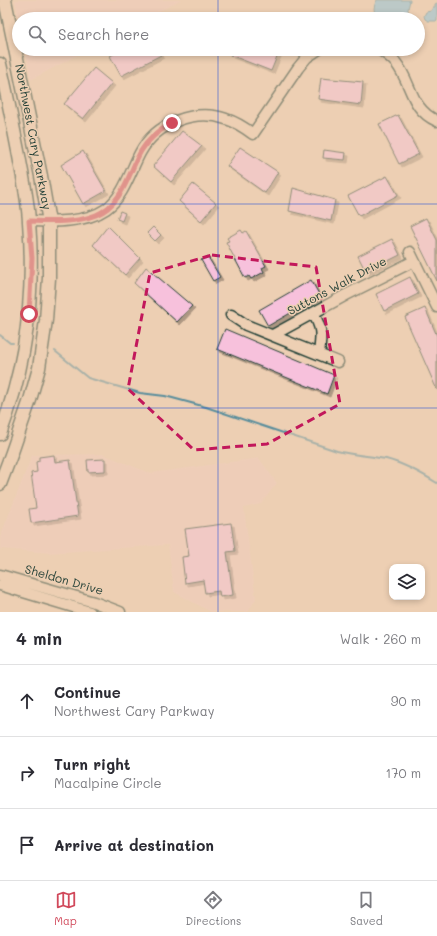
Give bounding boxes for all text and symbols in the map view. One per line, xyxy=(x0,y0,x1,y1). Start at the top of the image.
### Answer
search box xyxy=(12,12,425,56)
icon: search xyxy=(26,23,48,45)
text: Search here xyxy=(58,24,149,44)
street label: Northwest Cary Parkway xyxy=(12,63,56,211)
route end xyxy=(163,114,181,132)
street label: Suttons Walk Drive xyxy=(284,252,389,318)
route start xyxy=(20,305,38,323)
street label: Sheldon Drive xyxy=(23,560,105,598)
map controls xyxy=(389,564,425,600)
button: layers xyxy=(389,564,425,600)
text: 4 min xyxy=(16,627,62,649)
text: Walk · 260 m xyxy=(340,630,421,647)
text: Continue xyxy=(54,682,121,702)
icon: ahead xyxy=(16,690,38,712)
text: 90 m xyxy=(391,692,421,709)
text: Northwest Cary Parkway xyxy=(54,702,215,719)
text: Turn right xyxy=(54,754,131,774)
icon: right xyxy=(16,762,38,784)
text: 170 m xyxy=(385,764,421,781)
text: Macalpine Circle xyxy=(54,774,162,791)
icon: arrive xyxy=(16,834,38,856)
text: Arrive at destination xyxy=(54,835,214,855)
tab: Map xyxy=(54,889,77,928)
tab: Directions xyxy=(185,889,241,928)
tab: Saved xyxy=(350,889,383,928)

